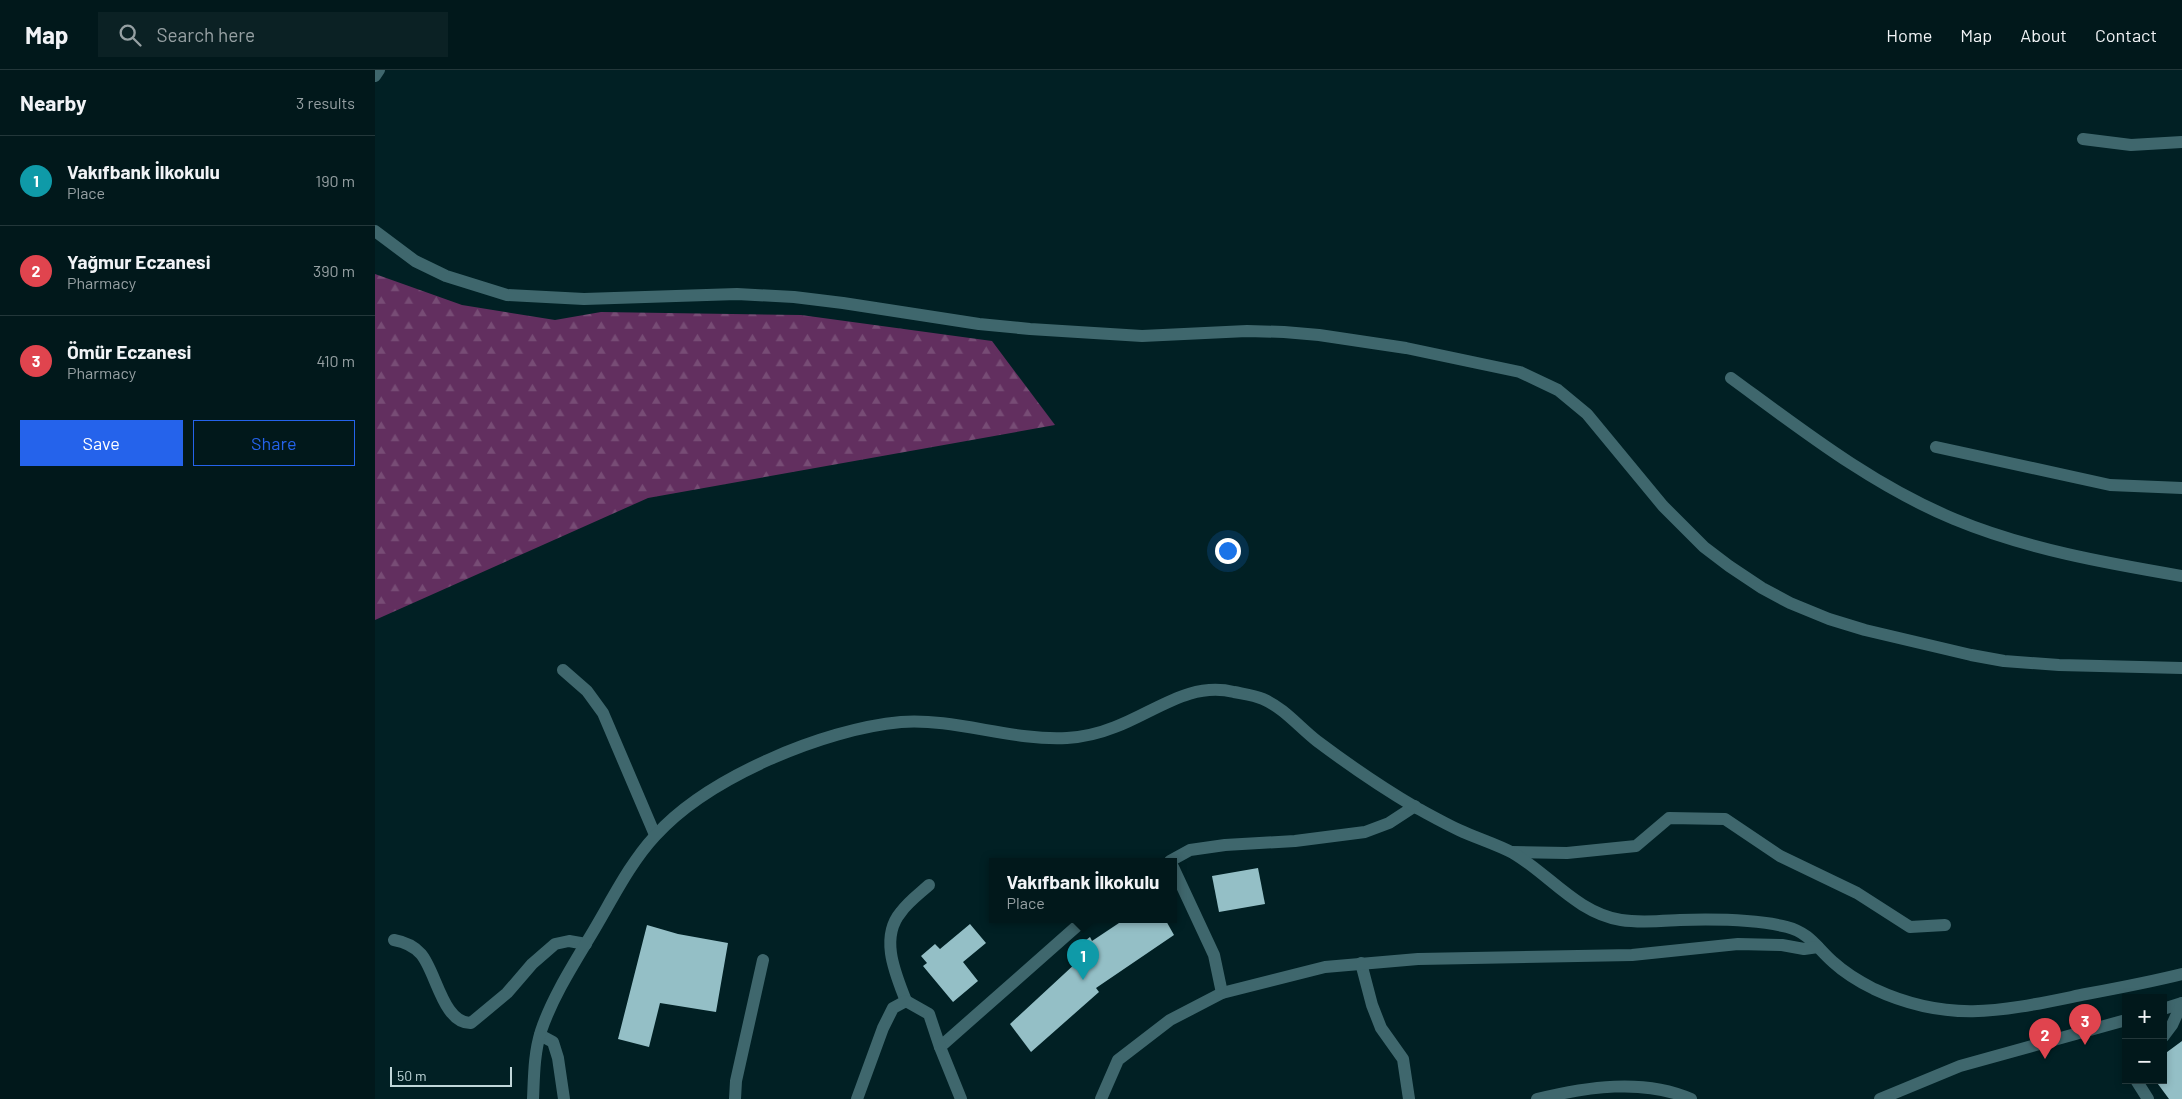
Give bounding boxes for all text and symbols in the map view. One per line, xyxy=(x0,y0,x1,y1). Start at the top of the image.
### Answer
search box xyxy=(98,12,448,57)
text: Map xyxy=(25,20,68,49)
icon: search xyxy=(116,21,144,49)
text: Search here xyxy=(156,23,255,46)
text: Home xyxy=(1886,24,1932,46)
text: Map xyxy=(1960,24,1992,46)
text: About xyxy=(2020,24,2067,46)
text: Contact xyxy=(2095,24,2157,46)
text: Nearby xyxy=(20,90,86,115)
text: 3 results xyxy=(296,93,355,112)
text: Vakıfbank İlkokulu xyxy=(67,160,220,183)
text: 1 xyxy=(33,171,39,190)
text: 190 m xyxy=(316,171,355,190)
text: Place xyxy=(67,183,105,202)
text: Yağmur Eczanesi xyxy=(67,250,211,273)
text: 2 xyxy=(32,261,40,280)
text: 390 m xyxy=(313,261,355,280)
text: Pharmacy xyxy=(67,273,136,292)
text: Ömür Eczanesi xyxy=(67,340,191,363)
text: 3 xyxy=(32,351,40,370)
text: 410 m xyxy=(317,351,355,370)
text: Pharmacy xyxy=(67,363,136,382)
button: Save xyxy=(20,420,183,466)
button: Share xyxy=(193,420,355,466)
your location xyxy=(1215,538,1241,564)
popup xyxy=(989,858,1177,923)
text: Vakıfbank İlkokulu xyxy=(1007,870,1159,893)
text: Place xyxy=(1007,893,1045,912)
pin: 1 xyxy=(1067,939,1099,980)
map controls xyxy=(2122,994,2167,1084)
button: + xyxy=(2122,994,2167,1039)
pin: 3 xyxy=(2069,1004,2101,1045)
pin: 2 xyxy=(2029,1018,2061,1059)
button: − xyxy=(2122,1039,2167,1084)
scale bar xyxy=(390,1064,513,1087)
text: 50 m xyxy=(397,1067,426,1084)

